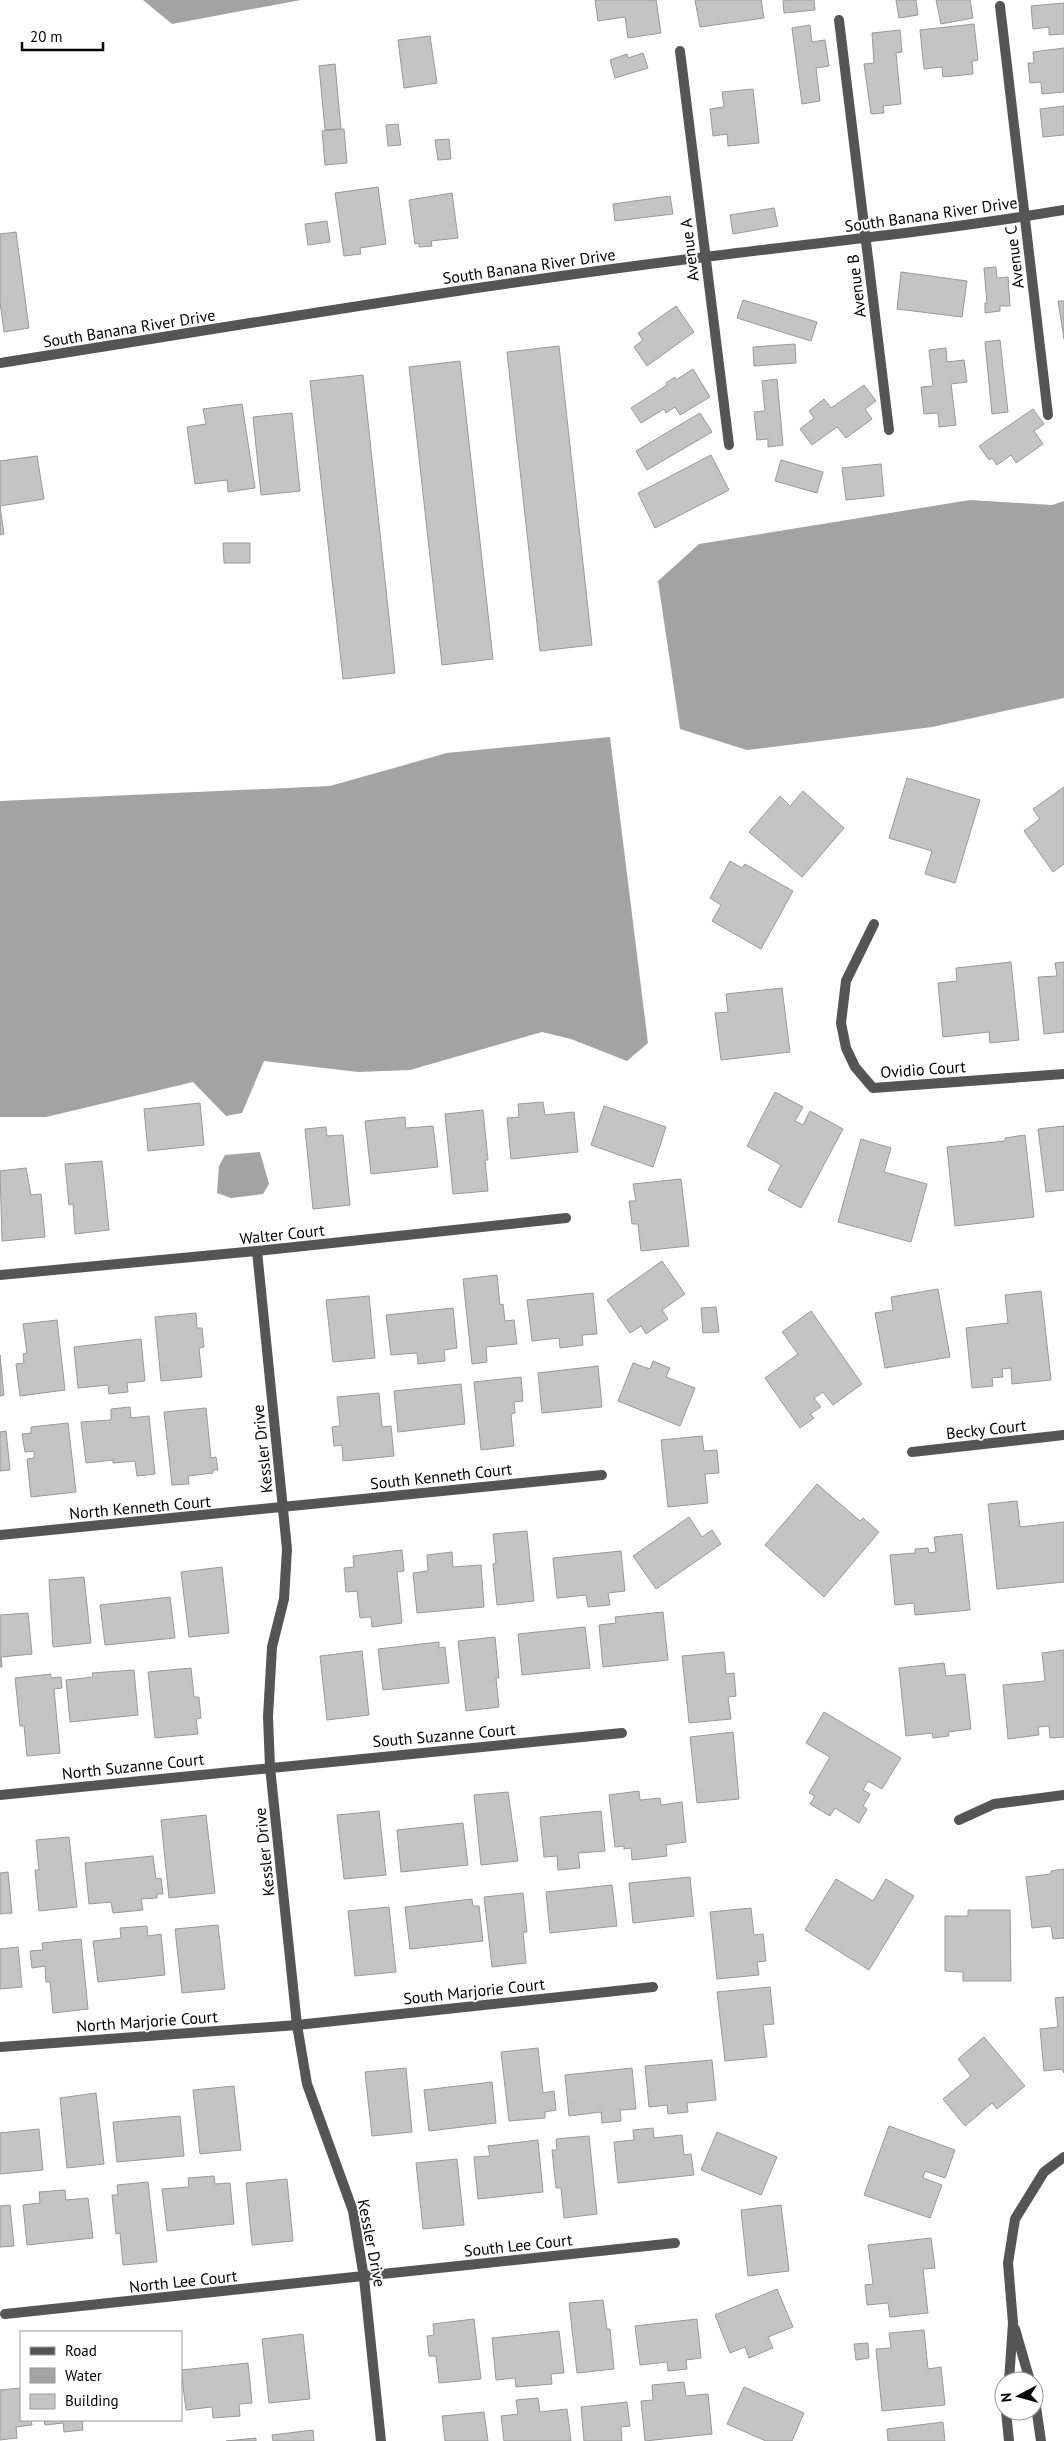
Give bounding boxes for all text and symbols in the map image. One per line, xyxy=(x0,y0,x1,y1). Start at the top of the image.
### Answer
scale bar xyxy=(22,20,104,52)
text: 20 m xyxy=(30,27,63,46)
street label: South Banana River Drive xyxy=(843,192,1019,236)
street label: Avenue A xyxy=(675,217,703,283)
street label: Avenue C xyxy=(1000,224,1028,290)
street label: South Banana River Drive xyxy=(441,244,617,288)
street label: Avenue B xyxy=(842,253,870,319)
street label: South Banana River Drive xyxy=(41,305,217,351)
street label: Ovidio Court xyxy=(880,1056,967,1082)
street label: Walter Court xyxy=(238,1220,326,1248)
street label: Kessler Drive xyxy=(247,1404,277,1494)
street label: Becky Court xyxy=(945,1415,1028,1443)
street label: South Kenneth Court xyxy=(369,1459,513,1493)
street label: North Kenneth Court xyxy=(68,1491,212,1523)
street label: South Suzanne Court xyxy=(372,1719,517,1751)
street label: North Suzanne Court xyxy=(61,1749,206,1783)
street label: Kessler Drive xyxy=(249,1807,279,1897)
street label: South Marjorie Court xyxy=(402,1974,546,2008)
street label: North Marjorie Court xyxy=(76,2006,219,2036)
street label: Kessler Drive xyxy=(354,2197,390,2289)
street label: South Lee Court xyxy=(463,2229,574,2261)
street label: North Lee Court xyxy=(128,2265,239,2297)
legend xyxy=(20,2331,182,2421)
text: Road xyxy=(65,2341,97,2360)
text: Water xyxy=(65,2366,102,2385)
north arrow xyxy=(994,2371,1044,2421)
text: Building xyxy=(65,2391,119,2410)
text: N xyxy=(997,2392,1016,2403)

